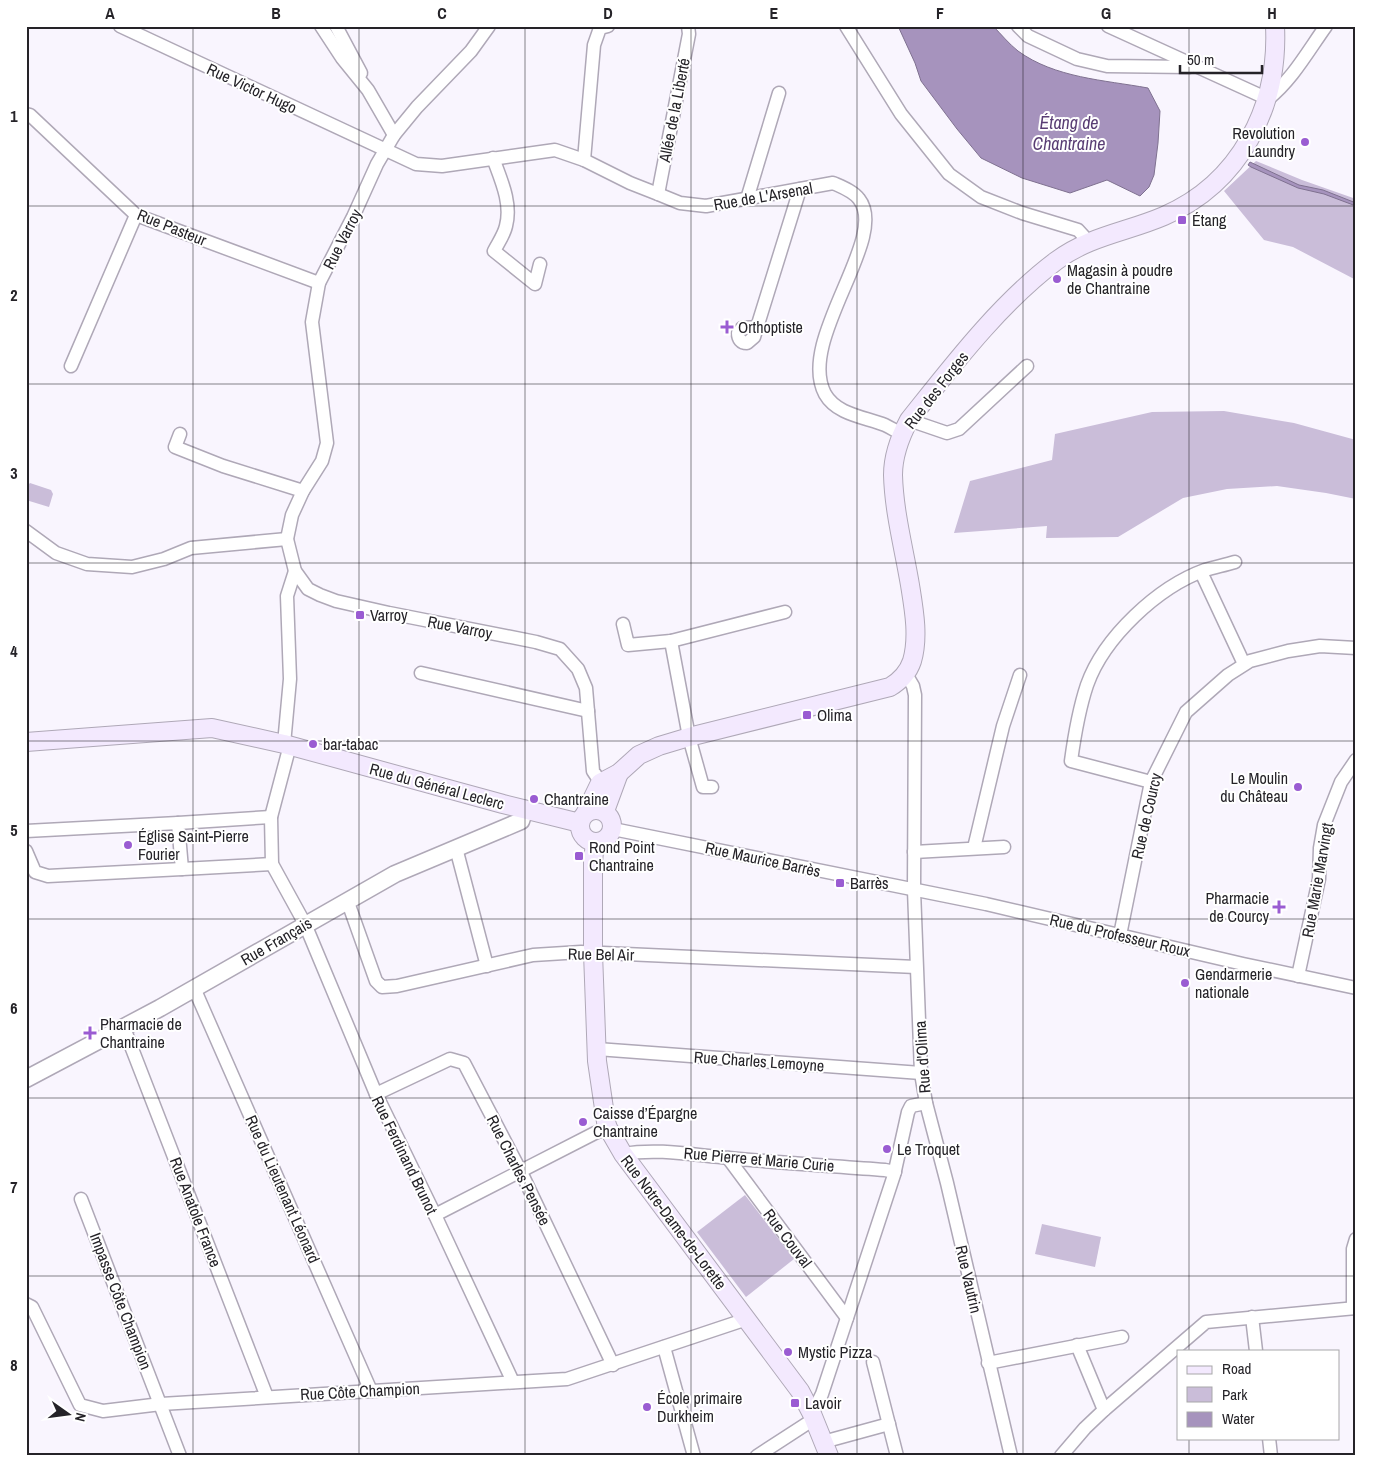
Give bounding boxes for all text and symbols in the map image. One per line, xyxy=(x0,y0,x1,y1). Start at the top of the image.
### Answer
text: A xyxy=(105,2,115,24)
text: B xyxy=(271,2,281,24)
text: C xyxy=(437,2,447,24)
text: D xyxy=(603,2,613,24)
text: E xyxy=(770,2,779,24)
text: F xyxy=(936,2,944,24)
text: G xyxy=(1101,2,1111,24)
text: H xyxy=(1267,2,1277,24)
scale bar xyxy=(1180,42,1262,74)
text: 50 m xyxy=(1187,49,1214,70)
street label: Allée de la Liberté xyxy=(653,56,695,165)
street label: Rue Victor Hugo xyxy=(203,58,301,118)
text: 1 xyxy=(10,105,18,127)
water label: Étang de Chantraine xyxy=(1032,110,1106,156)
place label: Revolution Laundry xyxy=(1232,122,1295,162)
marker: Revolution Laundry xyxy=(1299,136,1311,148)
street label: Rue de L'Arsenal xyxy=(712,176,814,216)
street label: Rue Pasteur xyxy=(134,203,211,251)
street label: Rue Varroy xyxy=(317,204,367,273)
place label: Étang xyxy=(1192,209,1227,231)
marker: Étang xyxy=(1176,214,1188,226)
place label: Magasin à poudre de Chantraine xyxy=(1067,259,1173,299)
marker: Magasin à poudre de Chantraine xyxy=(1051,273,1063,285)
text: 2 xyxy=(10,284,18,306)
place label: Orthoptiste xyxy=(738,316,803,338)
marker: Orthoptiste xyxy=(720,320,734,334)
street label: Rue des Forges xyxy=(899,347,973,433)
text: 3 xyxy=(10,462,18,484)
place label: Varroy xyxy=(370,604,408,626)
marker: Varroy xyxy=(354,609,366,621)
street label: Rue Varroy xyxy=(426,610,495,644)
text: 4 xyxy=(10,640,18,662)
place label: Olima xyxy=(817,704,853,726)
marker: Olima xyxy=(801,709,813,721)
place label: bar-tabac xyxy=(323,733,379,755)
marker: bar-tabac xyxy=(307,738,319,750)
street label: Rue du Général Leclerc xyxy=(367,757,507,815)
place label: Le Moulin du Château xyxy=(1220,767,1288,807)
street label: Rue de Courcy xyxy=(1125,770,1167,861)
marker: Le Moulin du Château xyxy=(1292,781,1304,793)
place label: Chantraine xyxy=(544,788,609,810)
marker: Chantraine xyxy=(528,793,540,805)
text: 5 xyxy=(10,819,18,841)
street label: Rue Marie Marvingt xyxy=(1296,821,1338,939)
place label: Église Saint-Pierre Fourier xyxy=(138,825,249,865)
place label: Rond Point Chantraine xyxy=(589,836,655,876)
street label: Rue Maurice Barrès xyxy=(703,836,823,882)
marker: Église Saint-Pierre Fourier xyxy=(122,839,134,851)
marker: Rond Point Chantraine xyxy=(573,850,585,862)
place label: Barrès xyxy=(850,872,889,894)
marker: Barrès xyxy=(834,877,846,889)
place label: Pharmacie de Courcy xyxy=(1206,887,1269,927)
marker: Pharmacie de Courcy xyxy=(1273,901,1285,913)
street label: Rue du Professeur Roux xyxy=(1048,908,1193,962)
street label: Rue Français xyxy=(236,912,316,970)
street label: Rue Bel Air xyxy=(568,942,635,966)
place label: Gendarmerie nationale xyxy=(1195,963,1272,1003)
marker: Gendarmerie nationale xyxy=(1179,977,1191,989)
text: 6 xyxy=(10,997,18,1019)
place label: Pharmacie de Chantraine xyxy=(100,1013,182,1053)
street label: Rue d'Olima xyxy=(908,1019,936,1094)
marker: Pharmacie de Chantraine xyxy=(84,1027,96,1039)
street label: Rue Charles Lemoyne xyxy=(693,1045,825,1077)
street label: Rue Ferdinand Brunot xyxy=(367,1092,443,1218)
place label: Caisse d’Épargne Chantraine xyxy=(593,1102,697,1142)
street label: Rue Charles Pensée xyxy=(482,1111,556,1229)
street label: Rue du Lieutenant Léonard xyxy=(240,1112,326,1266)
marker: Caisse d’Épargne Chantraine xyxy=(577,1116,589,1128)
place label: Le Troquet xyxy=(897,1138,960,1160)
street label: Rue Pierre et Marie Curie xyxy=(683,1141,835,1177)
marker: Le Troquet xyxy=(881,1143,893,1155)
street label: Rue Notre-Dame-de-Lorette xyxy=(616,1150,732,1294)
street label: Rue Anatole France xyxy=(165,1154,227,1270)
text: 7 xyxy=(10,1176,18,1198)
street label: Rue Couval xyxy=(759,1204,817,1272)
street label: Impasse Côte Champion xyxy=(85,1229,157,1373)
street label: Rue Vautrin xyxy=(951,1243,987,1315)
place label: Mystic Pizza xyxy=(798,1341,873,1363)
marker: Mystic Pizza xyxy=(782,1346,794,1358)
legend xyxy=(1177,1350,1340,1440)
text: 8 xyxy=(10,1354,18,1376)
text: Road xyxy=(1222,1358,1251,1379)
street label: Rue Côte Champion xyxy=(300,1377,420,1405)
text: Park xyxy=(1222,1384,1248,1405)
place label: École primaire Durkheim xyxy=(657,1387,742,1427)
north arrow xyxy=(42,1390,92,1440)
place label: Lavoir xyxy=(805,1392,842,1414)
marker: Lavoir xyxy=(789,1397,801,1409)
marker: École primaire Durkheim xyxy=(641,1401,653,1413)
text: Water xyxy=(1222,1408,1254,1429)
text: N xyxy=(71,1411,90,1423)

